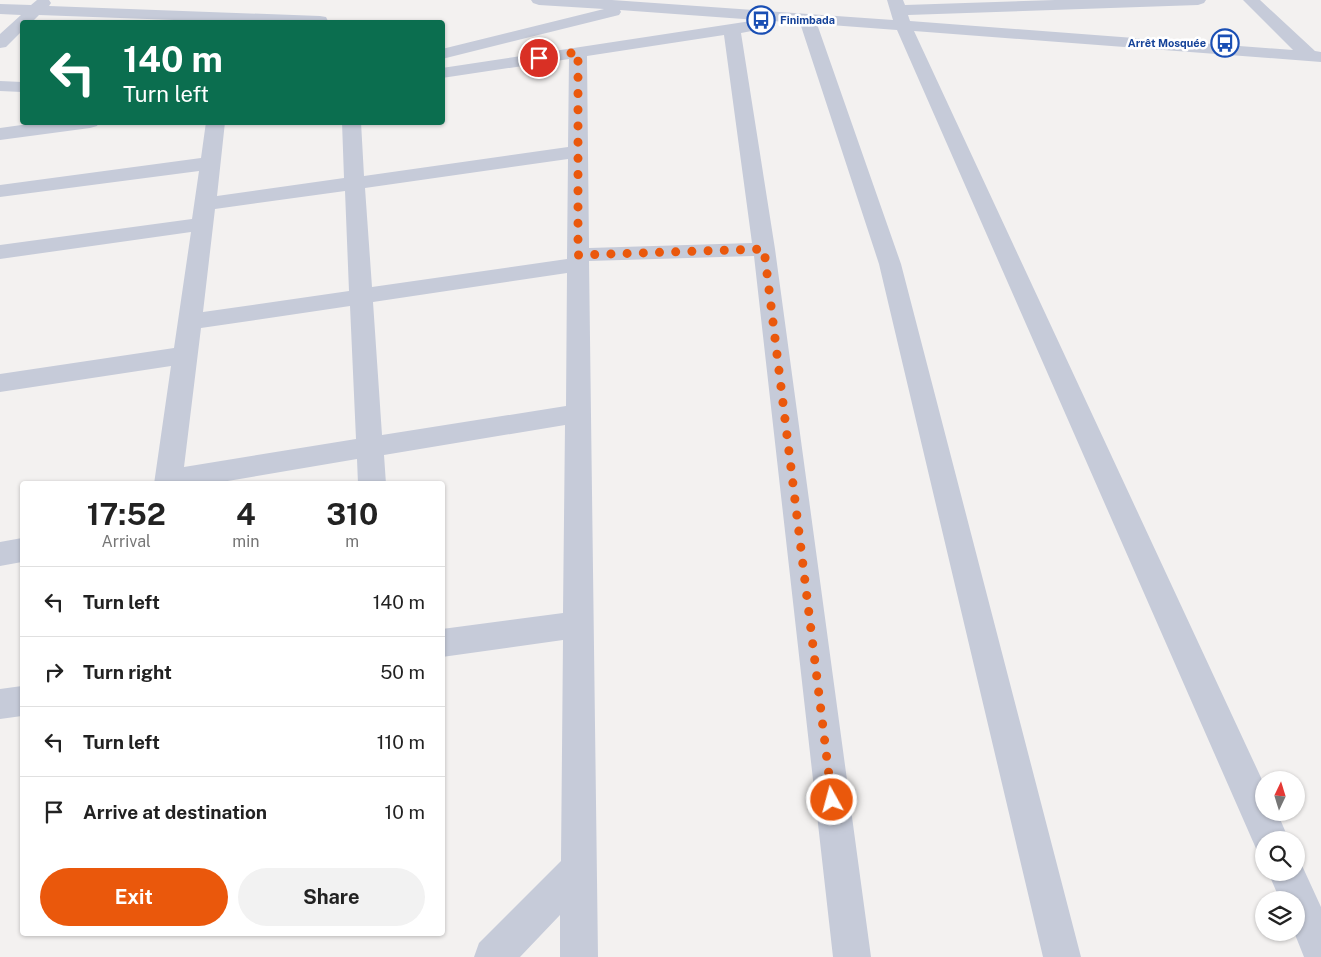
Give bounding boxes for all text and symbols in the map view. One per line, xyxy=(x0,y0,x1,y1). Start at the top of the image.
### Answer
bus stop icon: Finimbada xyxy=(746,5,776,35)
place label: Finimbada xyxy=(780,14,835,26)
bus stop icon: Arrêt Mosquée xyxy=(1210,28,1240,58)
pin xyxy=(518,37,560,79)
place label: Arrêt Mosquée xyxy=(1128,37,1206,49)
text: 140 m xyxy=(123,39,223,80)
icon: left xyxy=(40,40,105,105)
icon: arrive xyxy=(525,44,553,72)
text: Turn left xyxy=(123,81,209,107)
text: 17:52 xyxy=(87,496,166,532)
text: 4 xyxy=(236,496,256,532)
text: 310 xyxy=(326,496,378,532)
text: Arrival xyxy=(101,532,151,551)
text: min xyxy=(232,532,260,551)
text: m xyxy=(345,532,359,551)
icon: left xyxy=(40,588,68,616)
text: Turn left xyxy=(83,591,160,613)
text: 140 m xyxy=(373,591,425,613)
icon: right xyxy=(40,658,68,686)
text: Turn right xyxy=(83,661,172,683)
text: 50 m xyxy=(380,661,425,683)
icon: left xyxy=(40,728,68,756)
text: Turn left xyxy=(83,731,160,753)
text: 110 m xyxy=(377,731,425,753)
north arrow xyxy=(1255,771,1305,821)
map controls xyxy=(1255,771,1305,941)
position arrow xyxy=(805,773,857,825)
icon: arrive xyxy=(40,798,68,826)
text: Arrive at destination xyxy=(83,801,267,823)
text: 10 m xyxy=(385,801,425,823)
button: search xyxy=(1255,831,1305,881)
button: Exit xyxy=(40,868,228,926)
button: Share xyxy=(238,868,425,926)
button: layers xyxy=(1255,891,1305,941)

